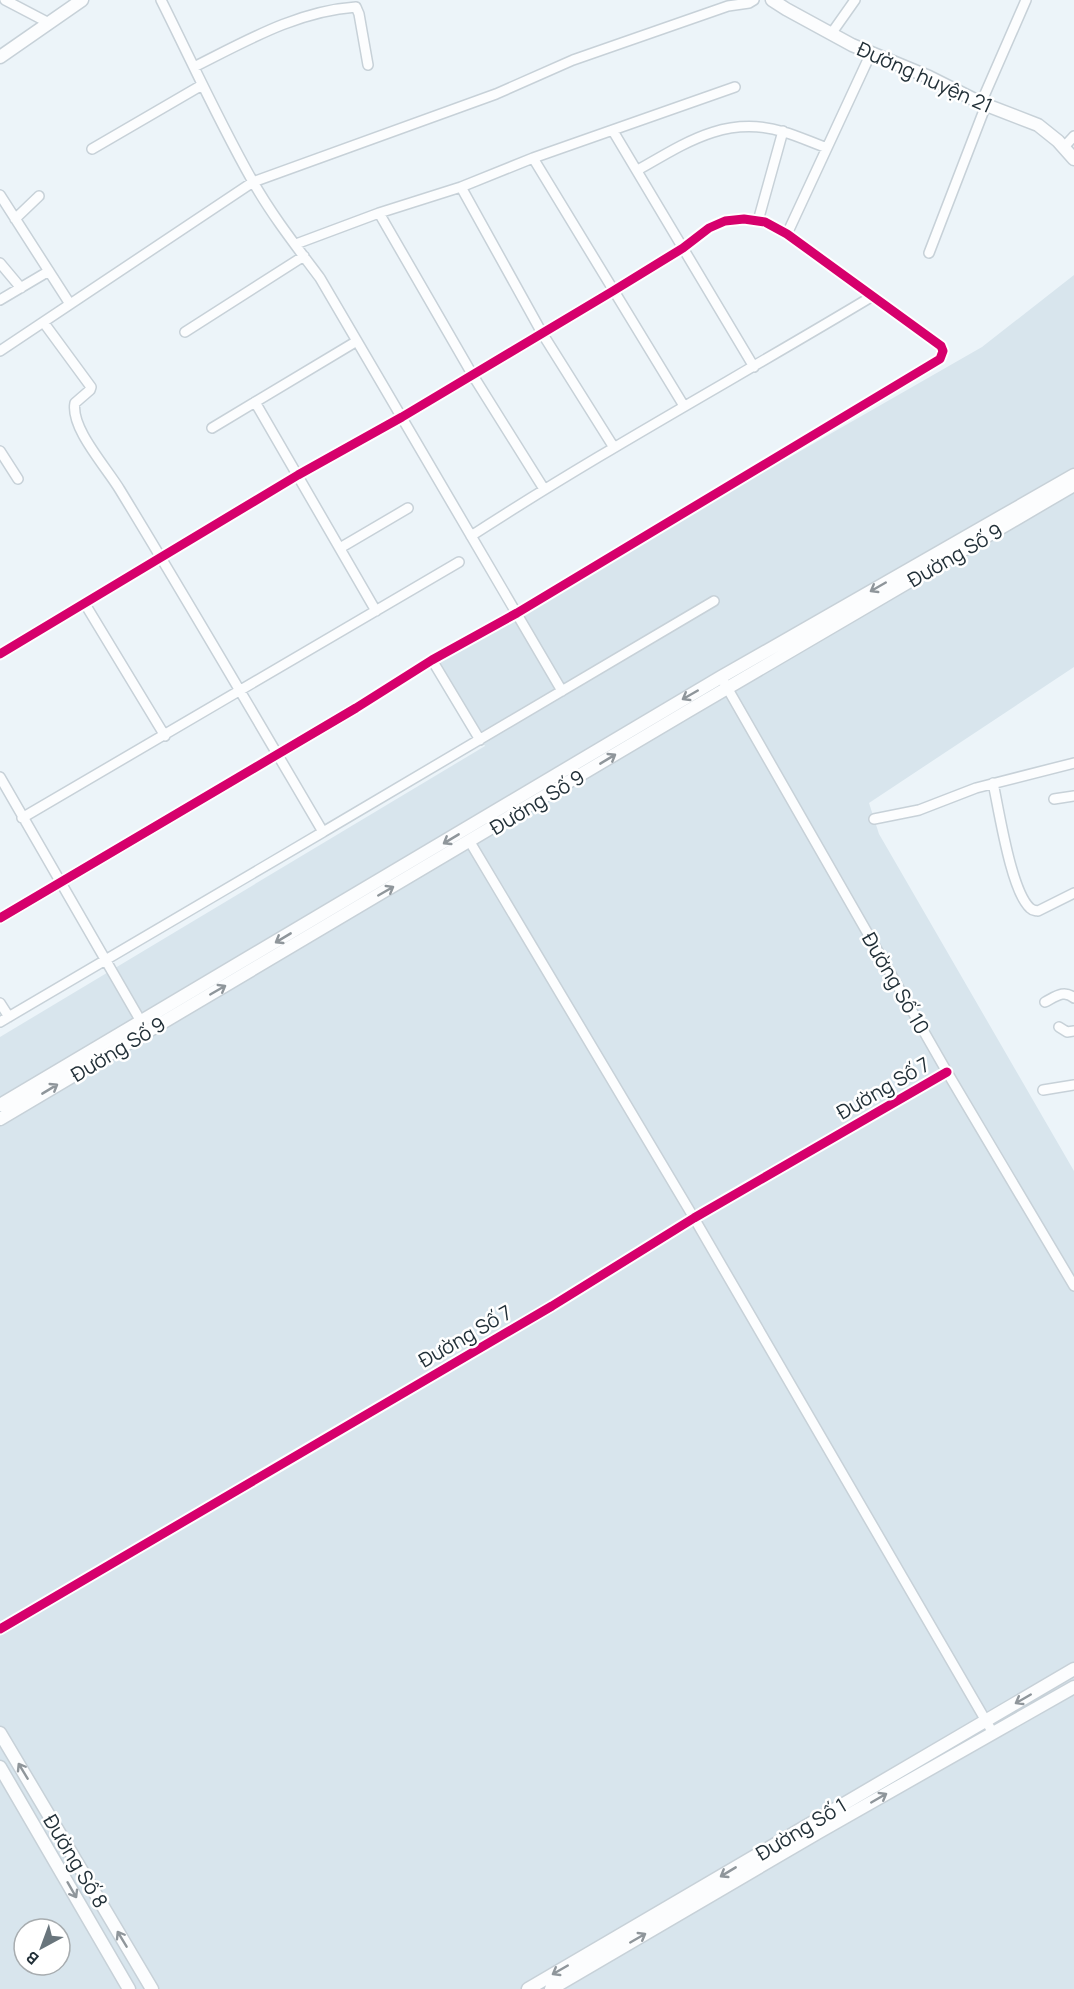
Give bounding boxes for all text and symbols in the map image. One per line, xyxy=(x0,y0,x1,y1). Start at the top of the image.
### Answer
street label: Đường huyện 21 xyxy=(853,35,997,119)
street label: Đường Số 9 xyxy=(902,517,1008,593)
one-way arrow xyxy=(870,582,887,594)
one-way arrow xyxy=(682,690,699,702)
one-way arrow xyxy=(599,753,616,765)
street label: Đường Số 9 xyxy=(485,763,589,841)
one-way arrow xyxy=(443,833,460,845)
one-way arrow xyxy=(377,885,394,897)
street label: Đường Số 10 xyxy=(856,927,936,1039)
one-way arrow xyxy=(275,932,292,944)
one-way arrow xyxy=(209,984,226,996)
street label: Đường Số 9 xyxy=(66,1010,170,1088)
street label: Đường Số 7 xyxy=(832,1050,934,1126)
one-way arrow xyxy=(41,1083,58,1095)
street label: Đường Số 7 xyxy=(414,1298,516,1374)
one-way arrow xyxy=(1015,1694,1033,1705)
one-way arrow xyxy=(16,1763,28,1780)
street label: Đường Số 1 xyxy=(751,1791,851,1867)
one-way arrow xyxy=(870,1792,887,1804)
street label: Đường Số 8 xyxy=(37,1809,115,1913)
one-way arrow xyxy=(720,1866,737,1878)
one-way arrow xyxy=(67,1881,78,1899)
north arrow xyxy=(12,1917,72,1977)
one-way arrow xyxy=(116,1931,128,1948)
one-way arrow xyxy=(629,1932,646,1944)
text: B xyxy=(21,1947,43,1970)
one-way arrow xyxy=(552,1965,569,1977)

